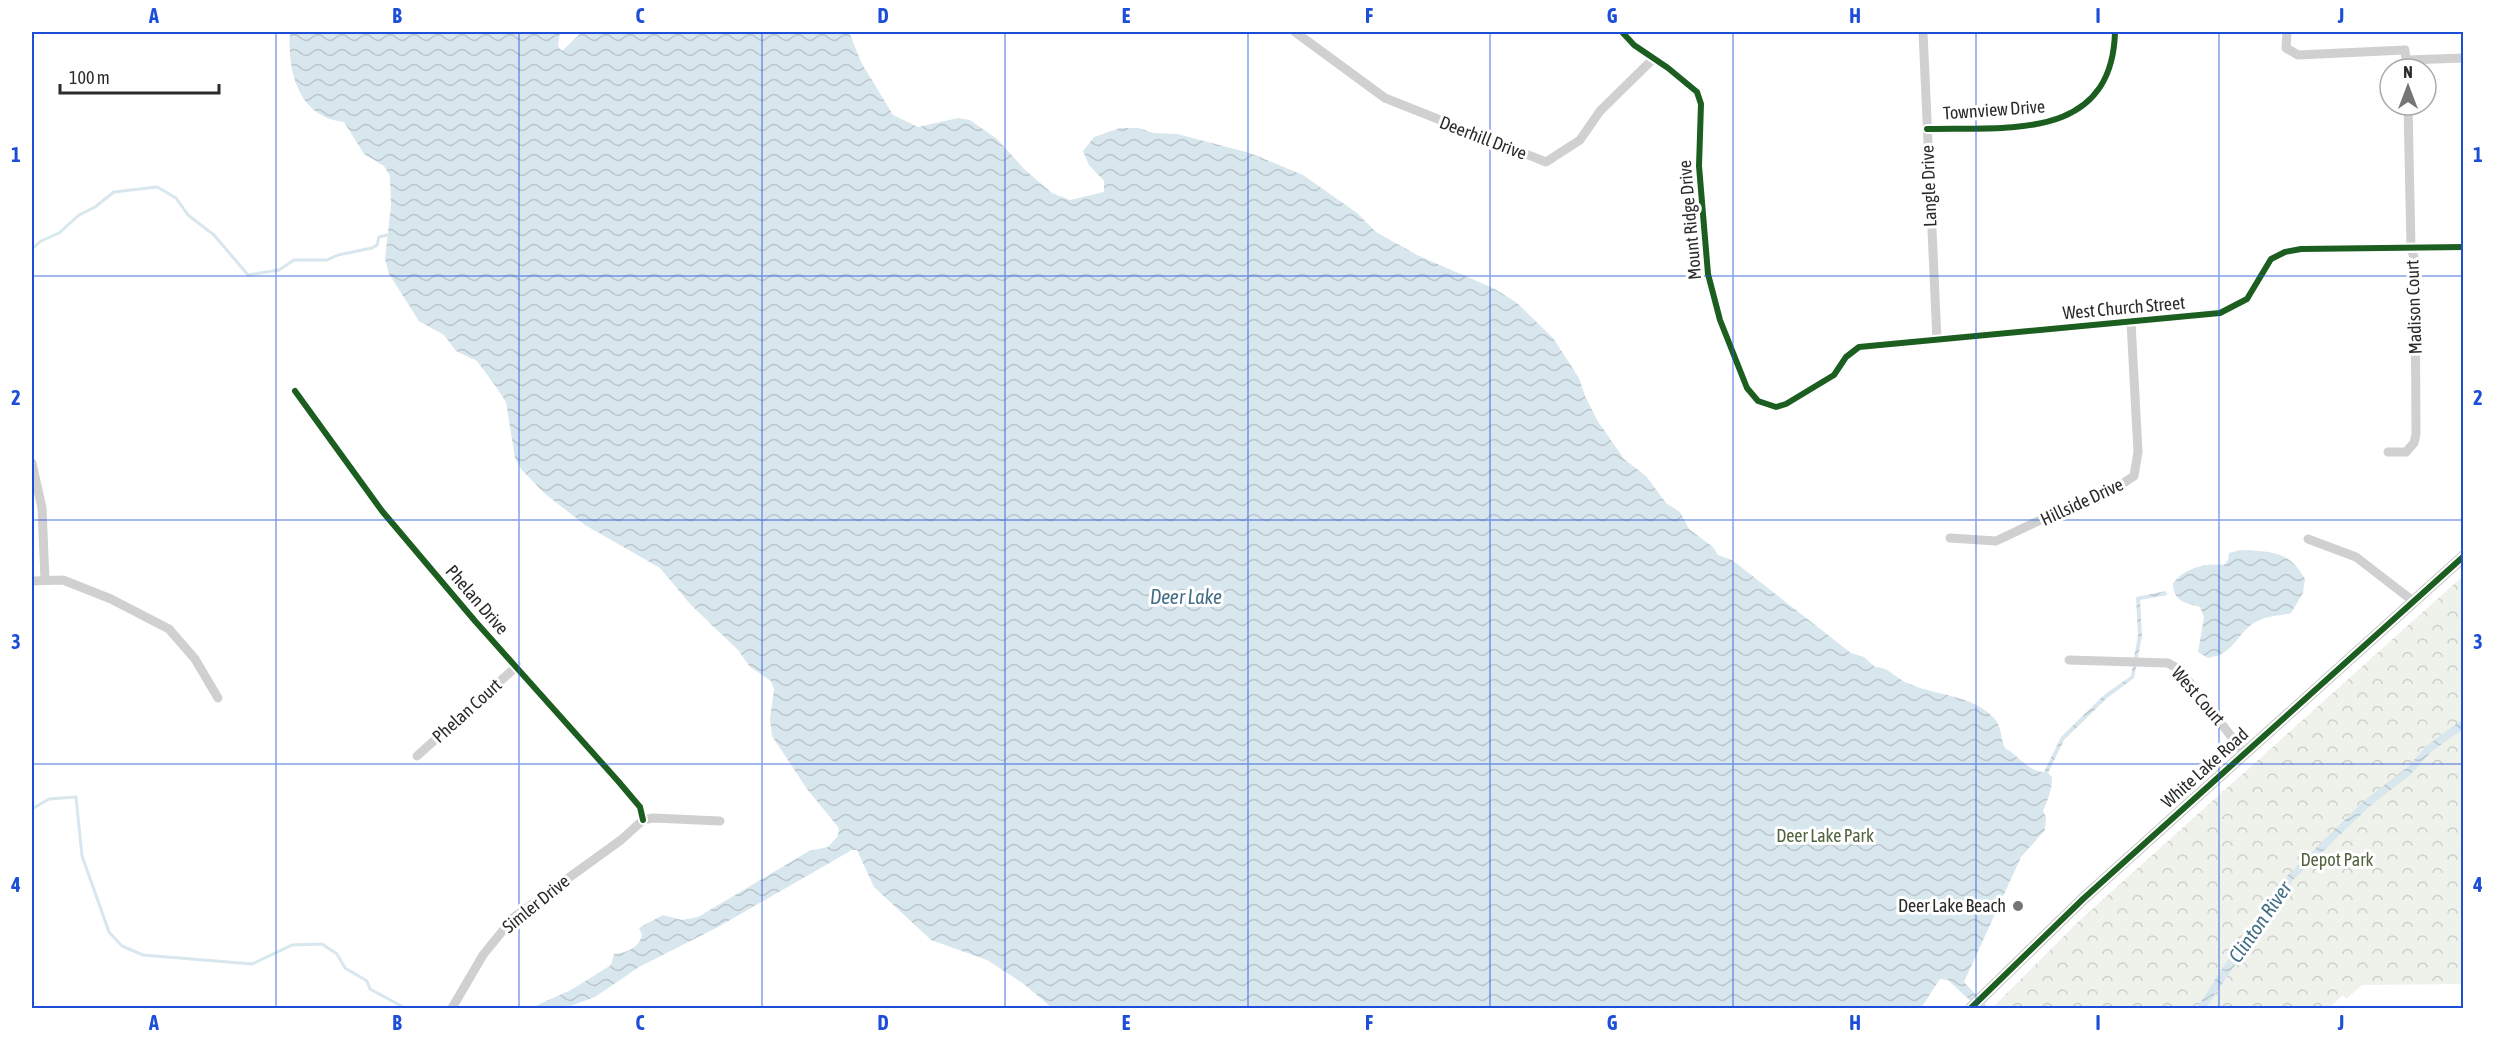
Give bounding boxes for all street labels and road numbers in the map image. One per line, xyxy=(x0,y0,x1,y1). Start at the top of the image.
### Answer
street label: Townview Drive xyxy=(1942,95,2046,124)
street label: Deerhill Drive xyxy=(1437,111,1530,164)
street label: Langle Drive xyxy=(1917,145,1940,227)
street label: Mount Ridge Drive xyxy=(1674,159,1705,281)
street label: Madison Court xyxy=(2401,259,2426,355)
street label: West Church Street xyxy=(2062,292,2186,323)
street label: Hillside Drive xyxy=(2037,473,2126,530)
street label: Phelan Drive xyxy=(442,561,513,639)
street label: West Court xyxy=(2167,662,2229,729)
street label: Phelan Court xyxy=(428,674,506,747)
street label: White Lake Road xyxy=(2157,723,2252,812)
street label: Simler Drive xyxy=(498,870,573,937)

